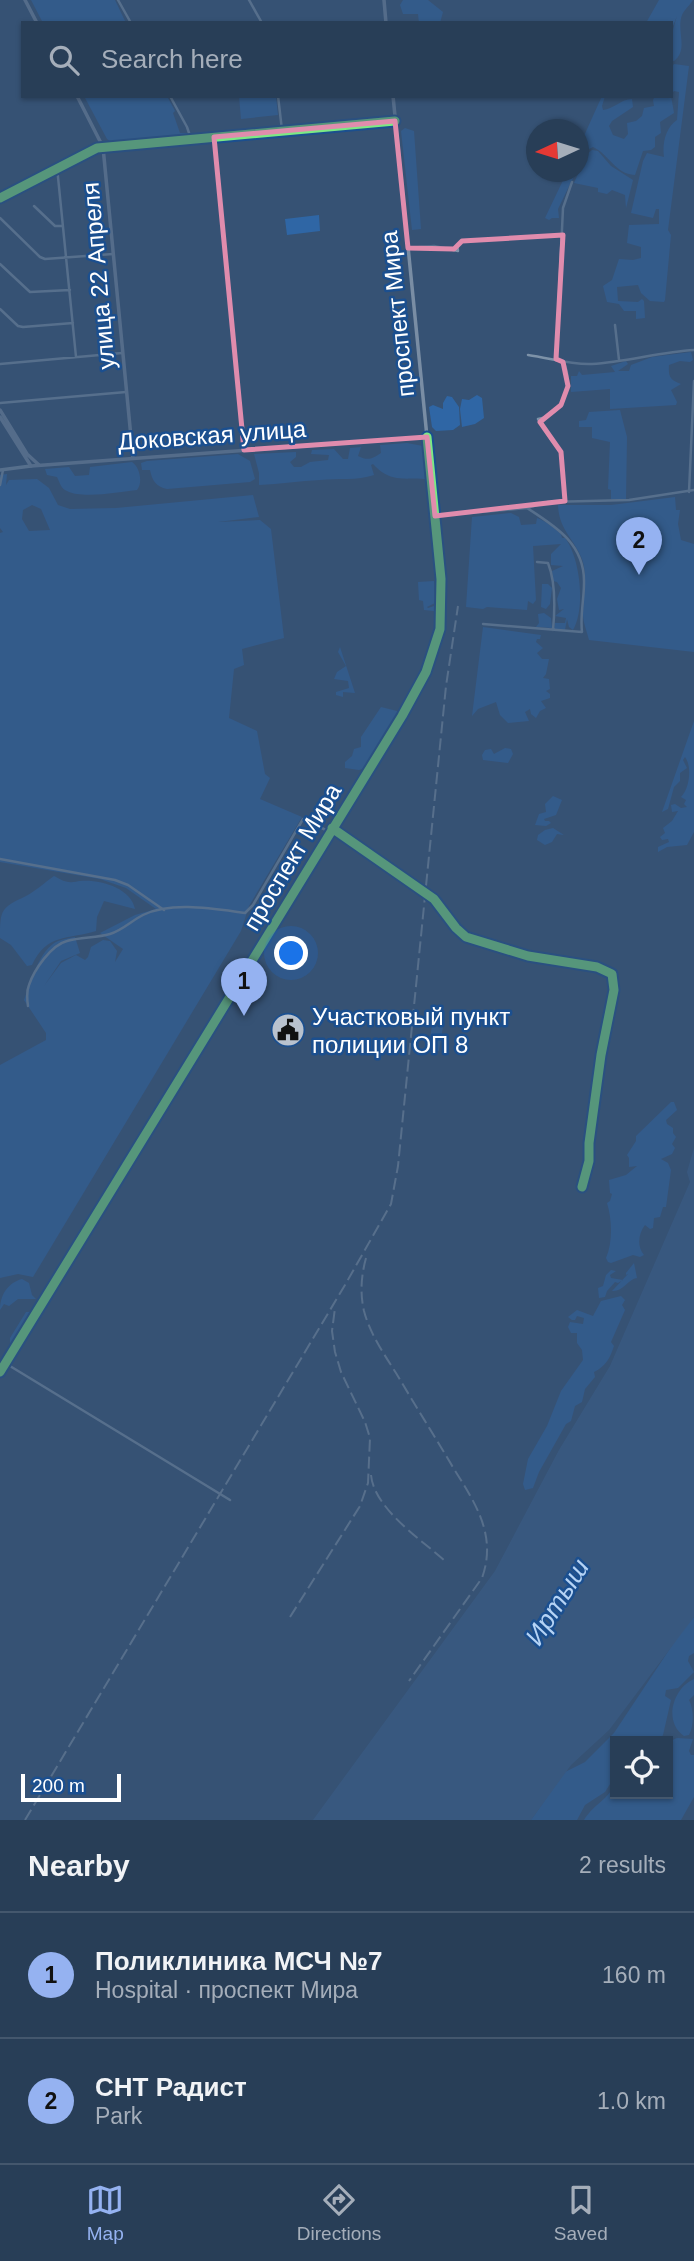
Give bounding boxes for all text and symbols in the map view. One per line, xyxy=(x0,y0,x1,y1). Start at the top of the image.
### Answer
search box xyxy=(21,21,673,98)
icon: search xyxy=(45,41,83,79)
text: Search here xyxy=(101,44,243,74)
north arrow xyxy=(526,119,589,182)
street label: улица 22 Апреля xyxy=(76,181,120,371)
street label: проспект Мира xyxy=(375,229,419,398)
street label: Доковская улица xyxy=(117,415,308,455)
pin: 2 xyxy=(616,517,662,575)
street label: проспект Мира xyxy=(238,778,347,935)
your location xyxy=(274,936,308,970)
pin: 1 xyxy=(221,958,267,1016)
place label: Участковый пункт полиции ОП 8 xyxy=(312,1003,510,1058)
public building icon: Участковый пункт полиции ОП 8 xyxy=(269,1011,307,1049)
water label: Иртыш xyxy=(519,1553,595,1650)
map controls xyxy=(610,1736,673,1799)
button: locate xyxy=(610,1736,673,1799)
scale bar xyxy=(21,1771,121,1803)
text: 200 m xyxy=(32,1775,85,1796)
text: Nearby xyxy=(28,1849,130,1882)
text: 2 results xyxy=(579,1852,666,1878)
text: Поликлиника МСЧ №7 xyxy=(95,1946,382,1976)
text: 1 xyxy=(45,1962,57,1988)
text: 160 m xyxy=(602,1962,666,1988)
text: Hospital · проспект Мира xyxy=(95,1977,358,2003)
text: СНТ Радист xyxy=(95,2072,247,2102)
text: 2 xyxy=(45,2088,57,2114)
text: 1.0 km xyxy=(597,2088,666,2114)
text: Park xyxy=(95,2103,142,2129)
tab: Map xyxy=(86,2181,124,2245)
tab: Directions xyxy=(297,2181,381,2245)
tab: Saved xyxy=(554,2181,608,2245)

